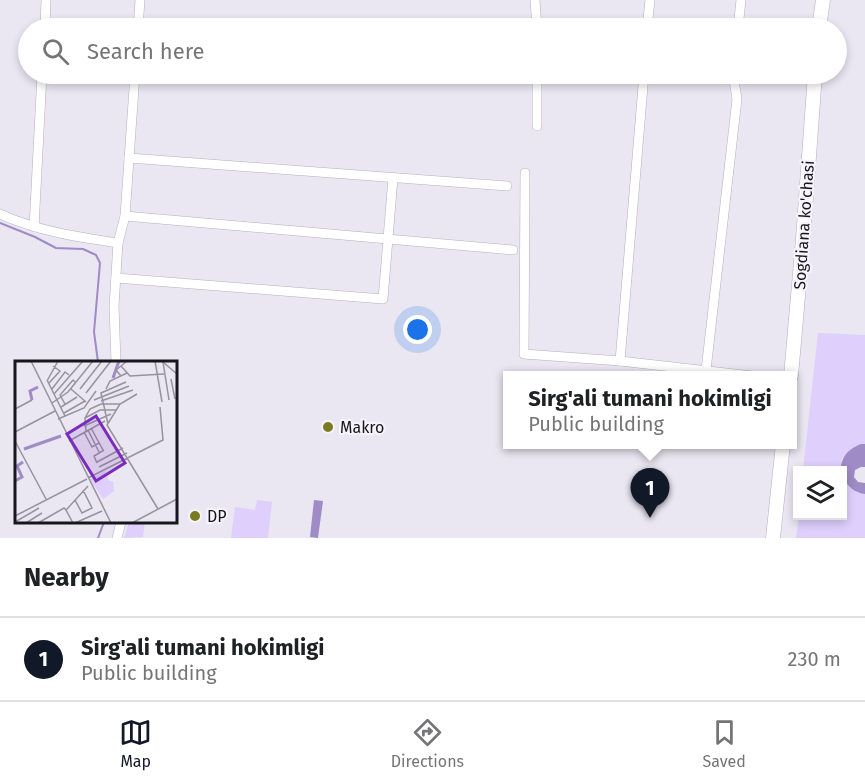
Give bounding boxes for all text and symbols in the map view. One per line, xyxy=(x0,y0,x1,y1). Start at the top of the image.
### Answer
search box xyxy=(18,18,847,84)
icon: search xyxy=(39,35,72,68)
text: Search here xyxy=(87,38,205,65)
street label: Sogdiana ko'chasi xyxy=(790,160,818,290)
your location xyxy=(403,315,432,344)
inset map xyxy=(15,361,177,523)
popup xyxy=(503,371,797,449)
text: Sirg'ali tumani hokimligi xyxy=(528,385,772,412)
text: Public building xyxy=(528,412,664,436)
place label: Makro xyxy=(340,418,384,437)
marker: Makro xyxy=(321,420,335,434)
map controls xyxy=(793,466,847,520)
button: layers xyxy=(793,466,847,520)
pin: 1 xyxy=(630,468,670,518)
place label: DP xyxy=(207,507,227,526)
marker: DP xyxy=(188,509,202,523)
text: Nearby xyxy=(24,562,109,593)
text: Sirg'ali tumani hokimligi xyxy=(81,634,325,661)
text: 1 xyxy=(39,647,48,671)
text: 230 m xyxy=(788,647,841,671)
text: Public building xyxy=(81,661,217,685)
tab: Map xyxy=(119,716,152,771)
tab: Directions xyxy=(391,716,464,771)
tab: Saved xyxy=(702,716,746,771)

